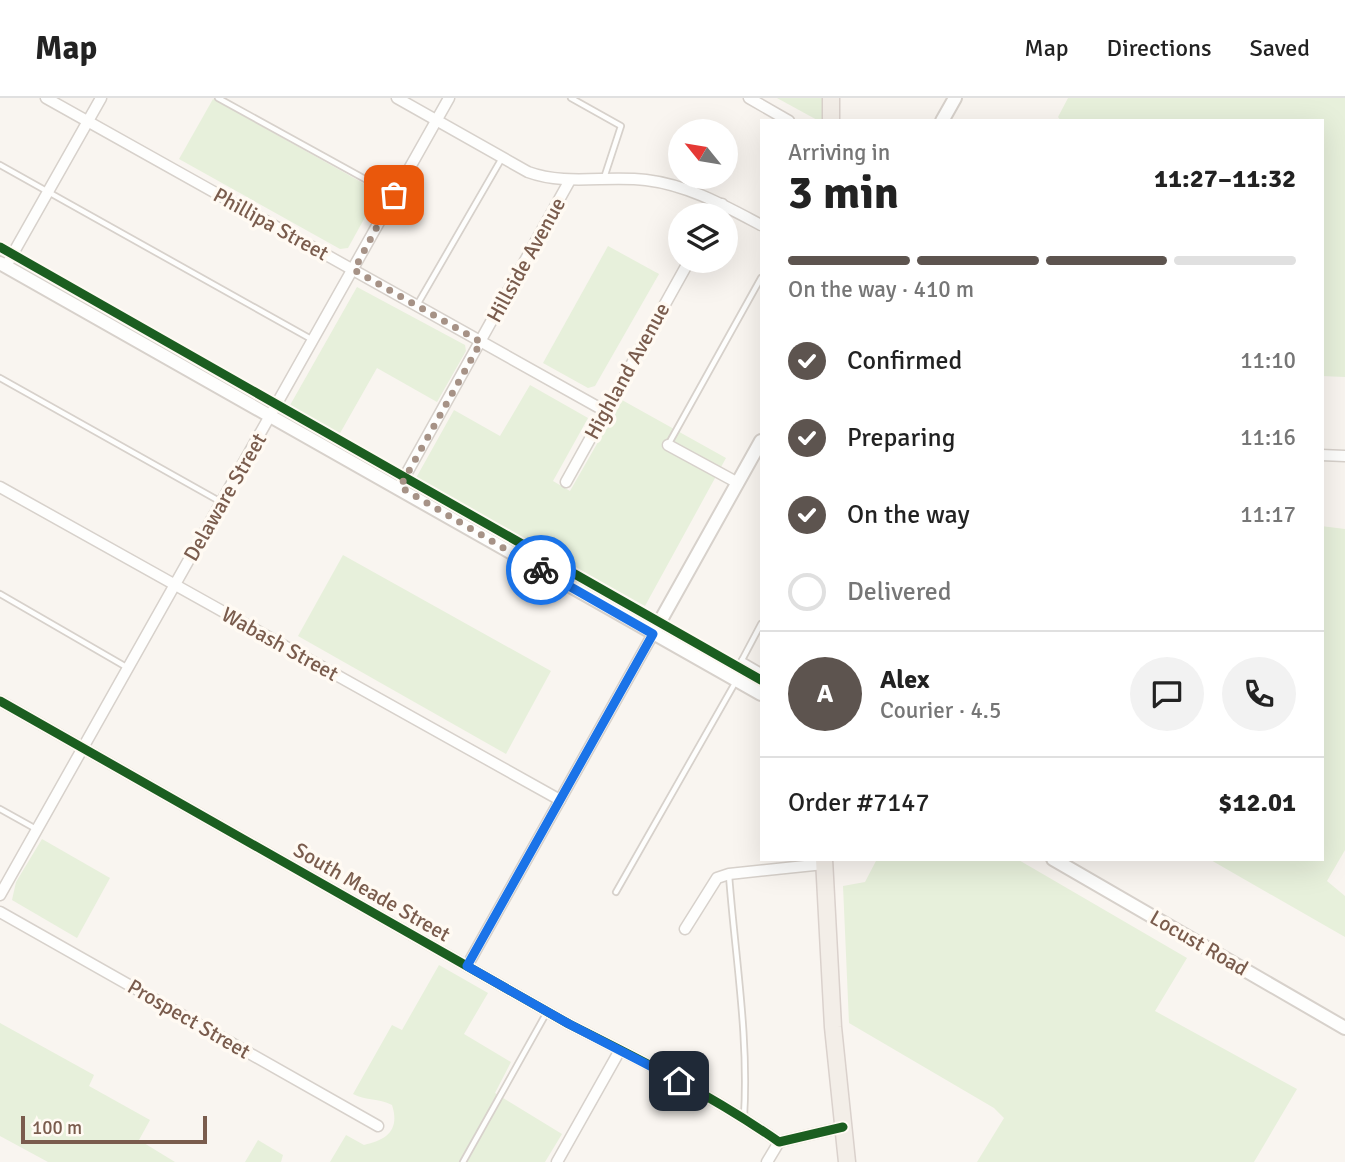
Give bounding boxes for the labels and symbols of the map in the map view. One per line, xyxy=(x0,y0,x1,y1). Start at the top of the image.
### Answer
north arrow xyxy=(668,119,738,189)
pin xyxy=(364,165,424,225)
street label: Phillipa Street xyxy=(209,182,333,266)
street label: Hillside Avenue xyxy=(481,193,571,327)
street label: Highland Avenue xyxy=(579,298,675,444)
street label: Delaware Street xyxy=(178,428,272,566)
courier xyxy=(506,535,576,605)
street label: Wabash Street xyxy=(217,601,343,687)
street label: South Meade Street xyxy=(289,837,455,947)
street label: Locust Road xyxy=(1145,905,1253,981)
street label: Prospect Street xyxy=(123,973,255,1065)
pin xyxy=(649,1051,709,1111)
scale bar xyxy=(21,1113,206,1145)

